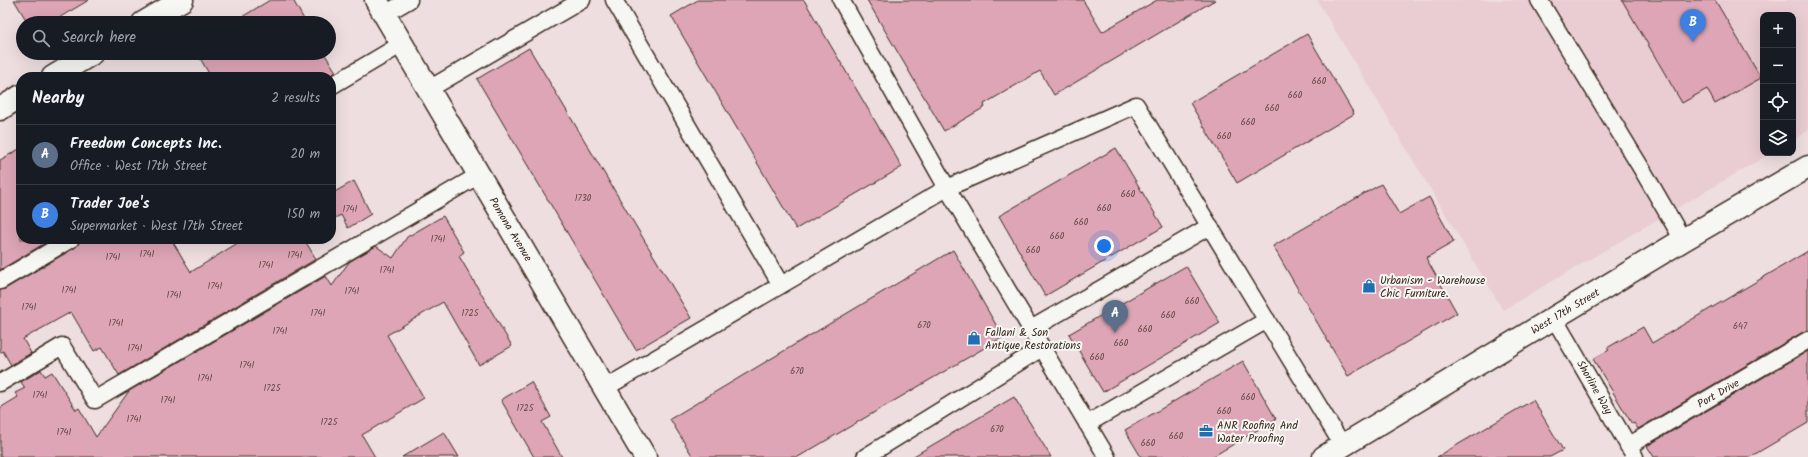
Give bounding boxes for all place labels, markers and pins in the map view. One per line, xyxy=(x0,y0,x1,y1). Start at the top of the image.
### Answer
pin: B xyxy=(1680,9,1706,42)
place label: Urbanism - Warehouse Chic Furniture. xyxy=(1380,272,1485,303)
shop icon: Urbanism - Warehouse Chic Furniture. xyxy=(1361,278,1377,294)
pin: A xyxy=(1102,300,1128,333)
place label: Fallani & Son Antique Restorations xyxy=(985,324,1081,355)
shop icon: Fallani & Son Antique Restorations xyxy=(966,330,982,346)
place label: ANR Roofing And Water Proofing xyxy=(1217,417,1298,448)
office icon: ANR Roofing And Water Proofing xyxy=(1198,423,1214,439)

